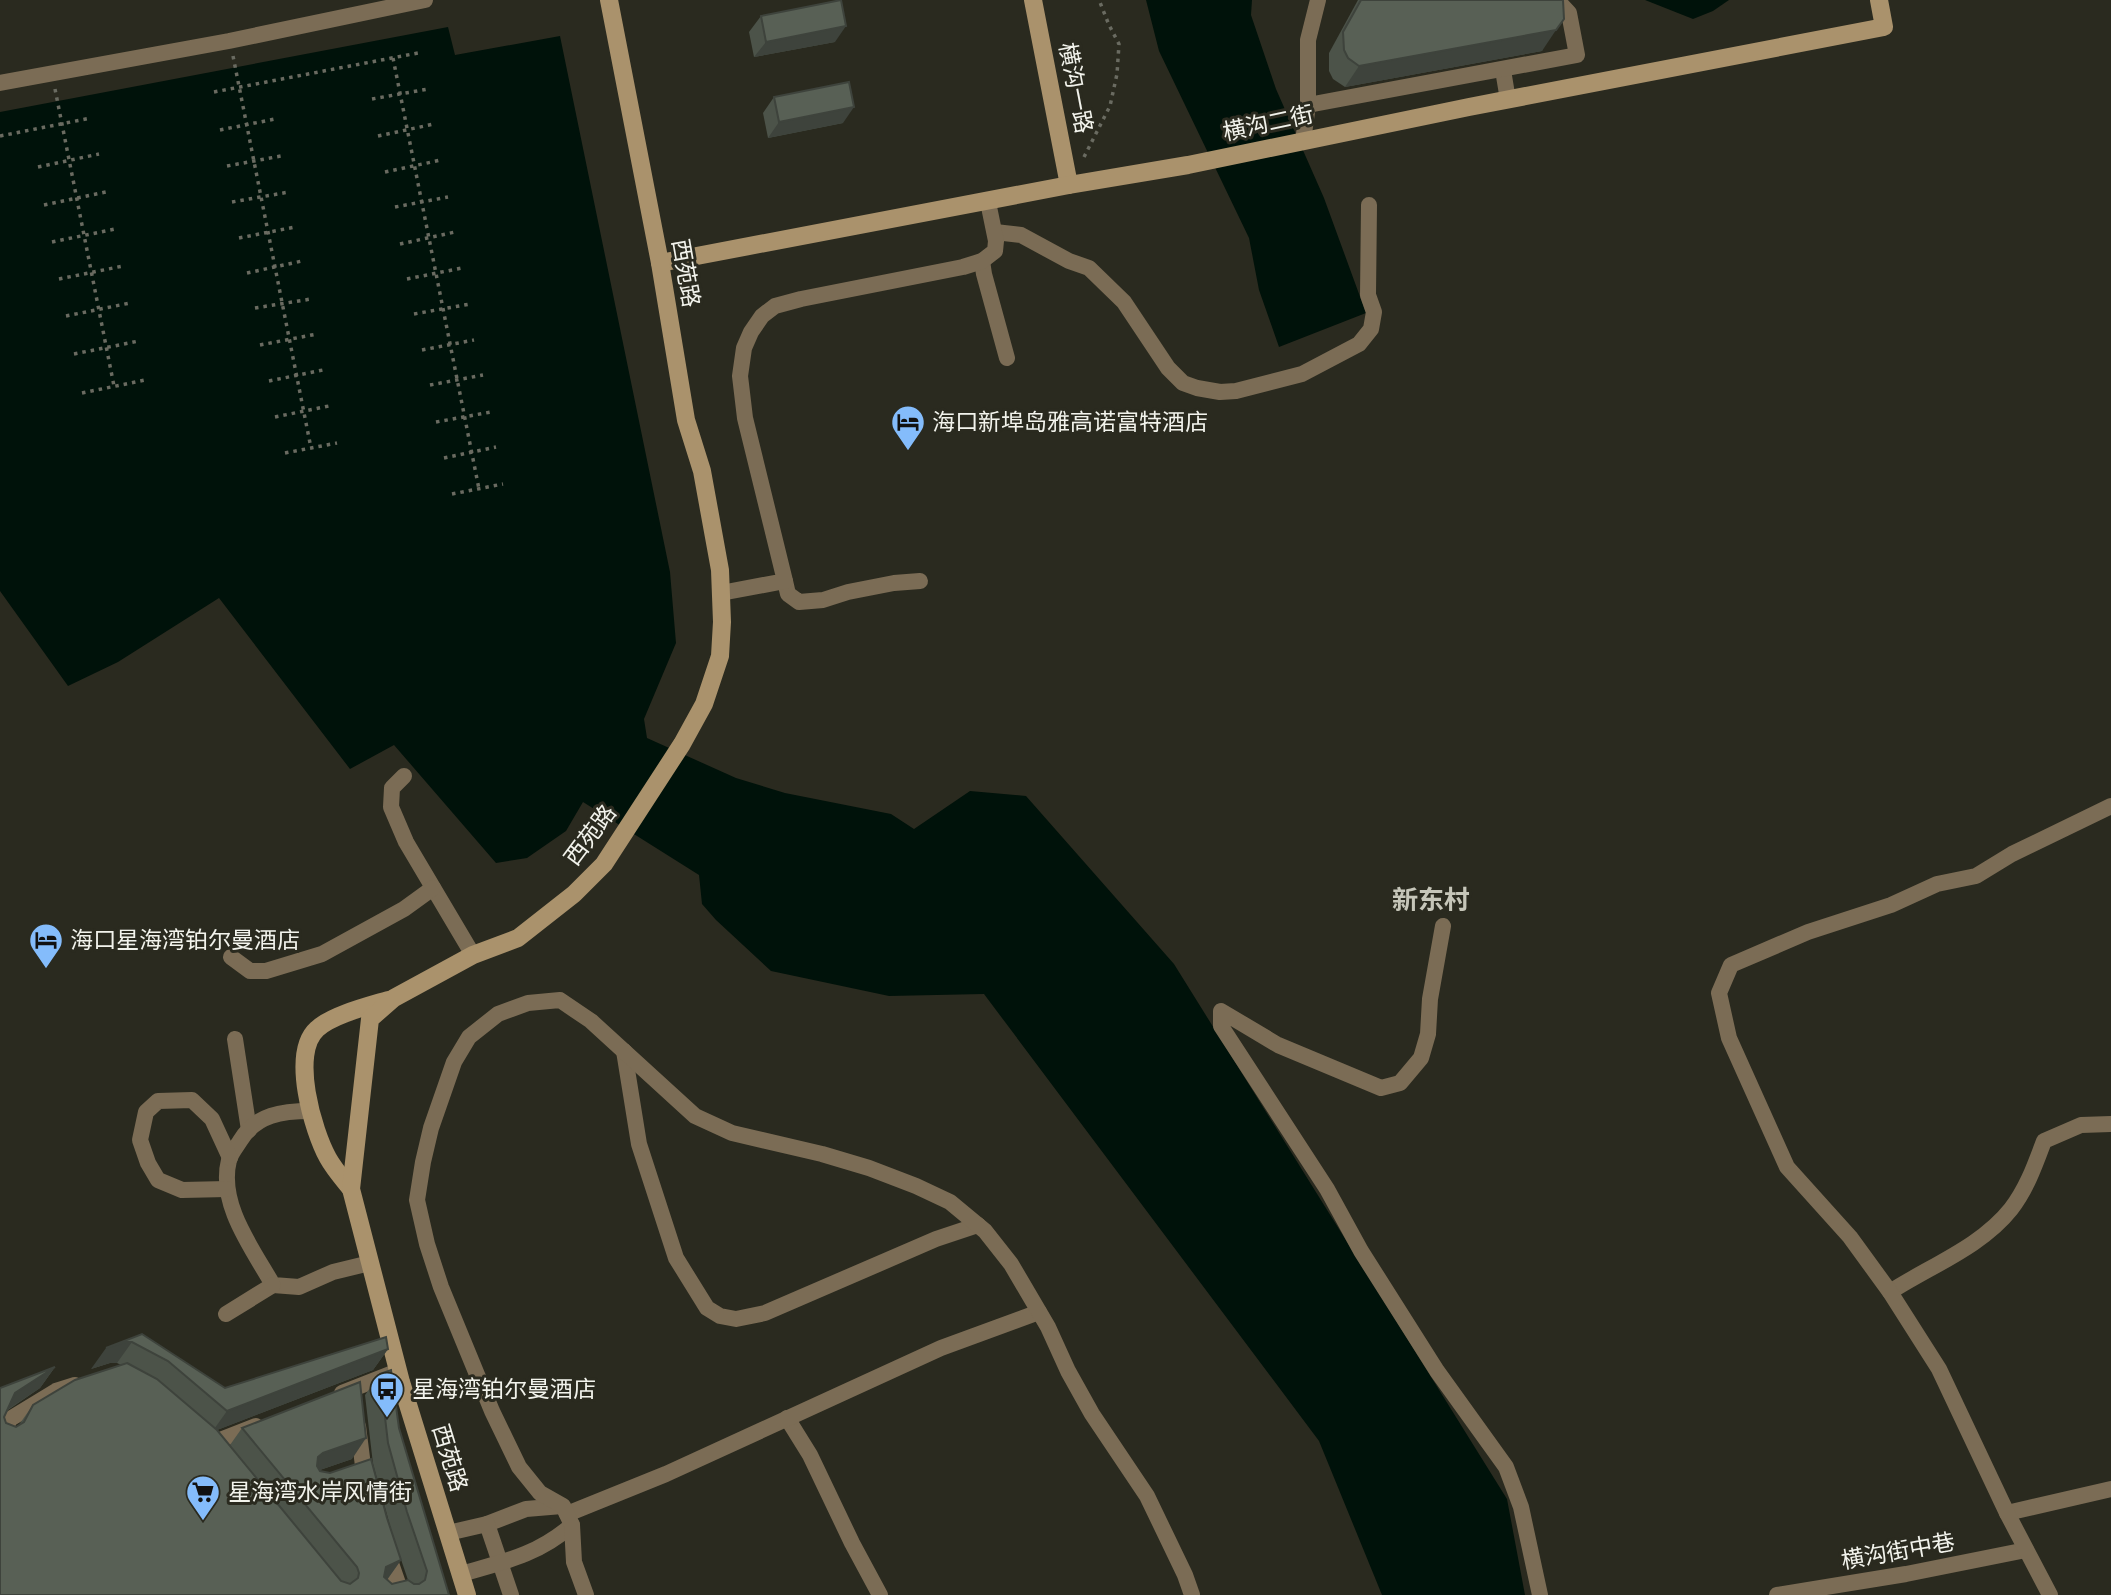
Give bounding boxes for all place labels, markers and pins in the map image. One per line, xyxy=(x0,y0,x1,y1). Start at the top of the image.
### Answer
hotel icon: 海口新埠岛雅高诺富特酒店 xyxy=(889,403,927,452)
place label: 海口新埠岛雅高诺富特酒店 xyxy=(932,407,1208,435)
hotel icon: 海口星海湾铂尔曼酒店 xyxy=(27,921,65,970)
place label: 海口星海湾铂尔曼酒店 xyxy=(70,925,300,953)
bus stop icon: 星海湾铂尔曼酒店 xyxy=(368,1370,406,1419)
place label: 星海湾铂尔曼酒店 xyxy=(412,1374,596,1402)
supermarket icon: 星海湾水岸风情街 xyxy=(184,1473,222,1522)
place label: 星海湾水岸风情街 xyxy=(228,1477,412,1505)

